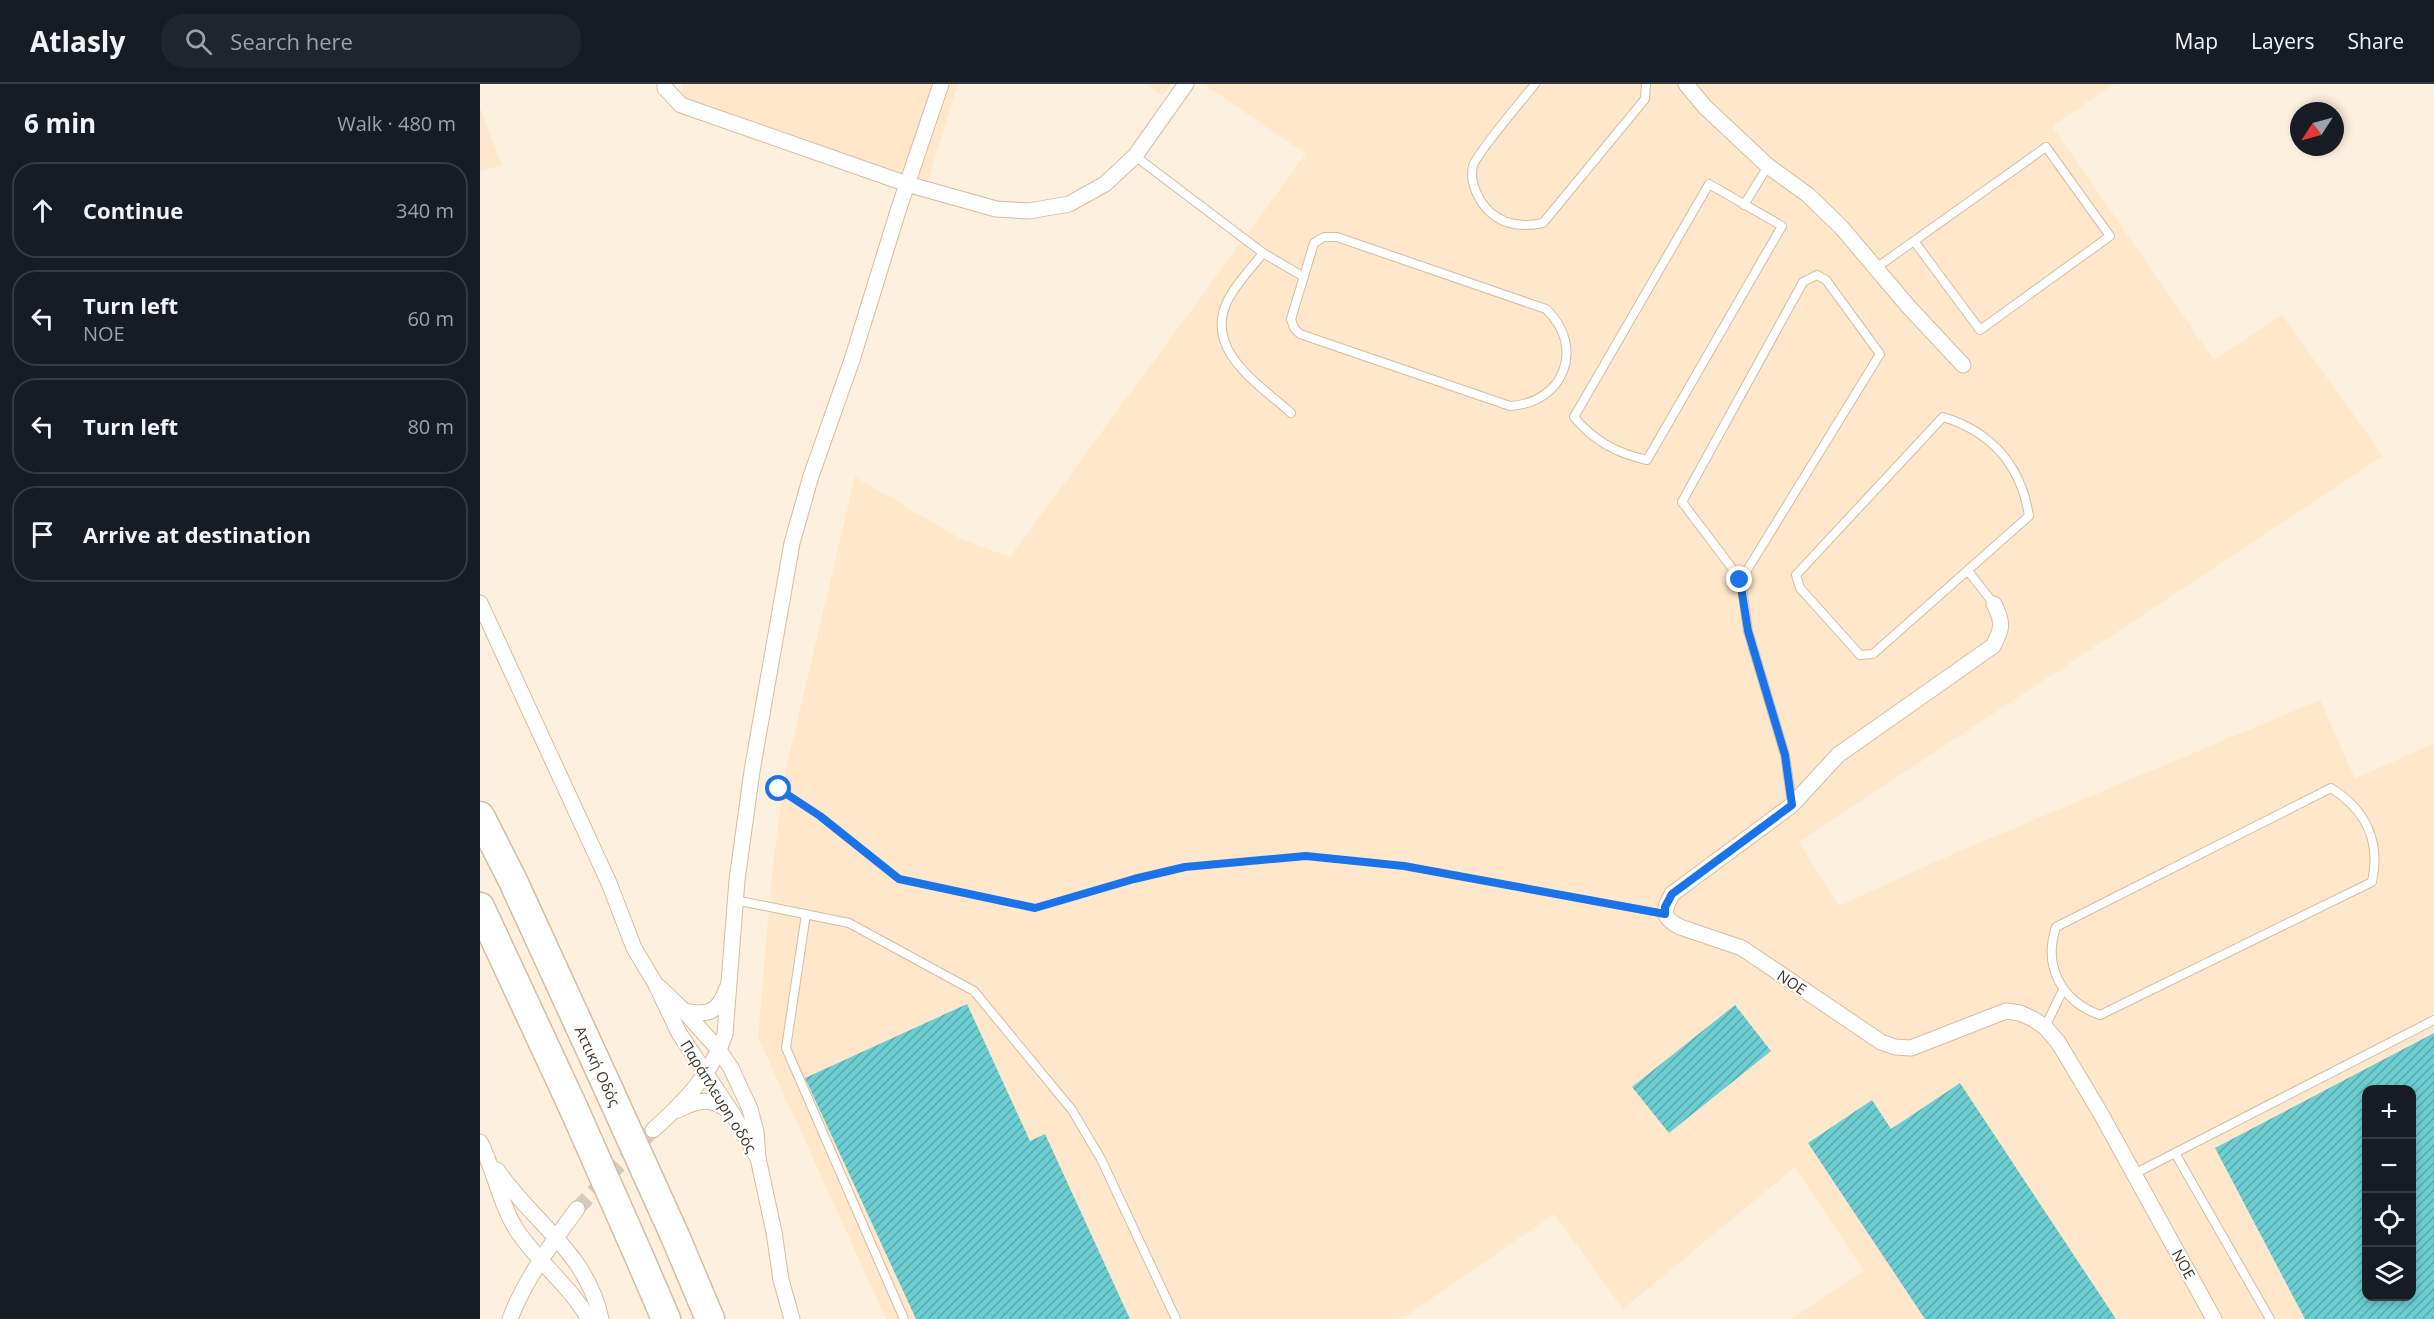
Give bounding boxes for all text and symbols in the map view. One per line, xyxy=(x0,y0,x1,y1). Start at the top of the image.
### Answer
search box xyxy=(161,14,581,68)
text: Atlasly xyxy=(30,22,125,60)
icon: search xyxy=(182,25,215,58)
text: Search here xyxy=(230,26,353,56)
text: Map xyxy=(2175,27,2218,55)
text: Layers xyxy=(2251,27,2315,55)
text: Share xyxy=(2348,27,2404,55)
north arrow xyxy=(2290,102,2344,156)
text: 6 min xyxy=(24,105,96,141)
text: Walk · 480 m xyxy=(337,110,456,137)
icon: ahead xyxy=(26,194,59,227)
text: Continue xyxy=(83,195,183,225)
text: 340 m xyxy=(396,197,454,224)
text: Turn left xyxy=(83,290,178,320)
icon: left xyxy=(26,302,59,335)
text: 60 m xyxy=(407,305,454,332)
text: NOE xyxy=(83,320,125,347)
icon: left xyxy=(26,410,59,443)
text: Turn left xyxy=(83,411,178,441)
text: 80 m xyxy=(407,413,454,440)
icon: arrive xyxy=(26,518,59,551)
text: Arrive at destination xyxy=(83,519,311,549)
route end xyxy=(1726,566,1752,592)
route start xyxy=(765,775,791,801)
street label: NOE xyxy=(1773,965,1811,999)
street label: Αττική Οδός xyxy=(571,1022,625,1110)
street label: Παράπλευρη οδός xyxy=(676,1036,762,1156)
map controls xyxy=(2362,1085,2416,1301)
button: + xyxy=(2362,1085,2416,1139)
button: − xyxy=(2362,1139,2416,1193)
button: locate xyxy=(2362,1193,2416,1247)
street label: NOE xyxy=(2168,1245,2200,1283)
button: layers xyxy=(2362,1247,2416,1301)

